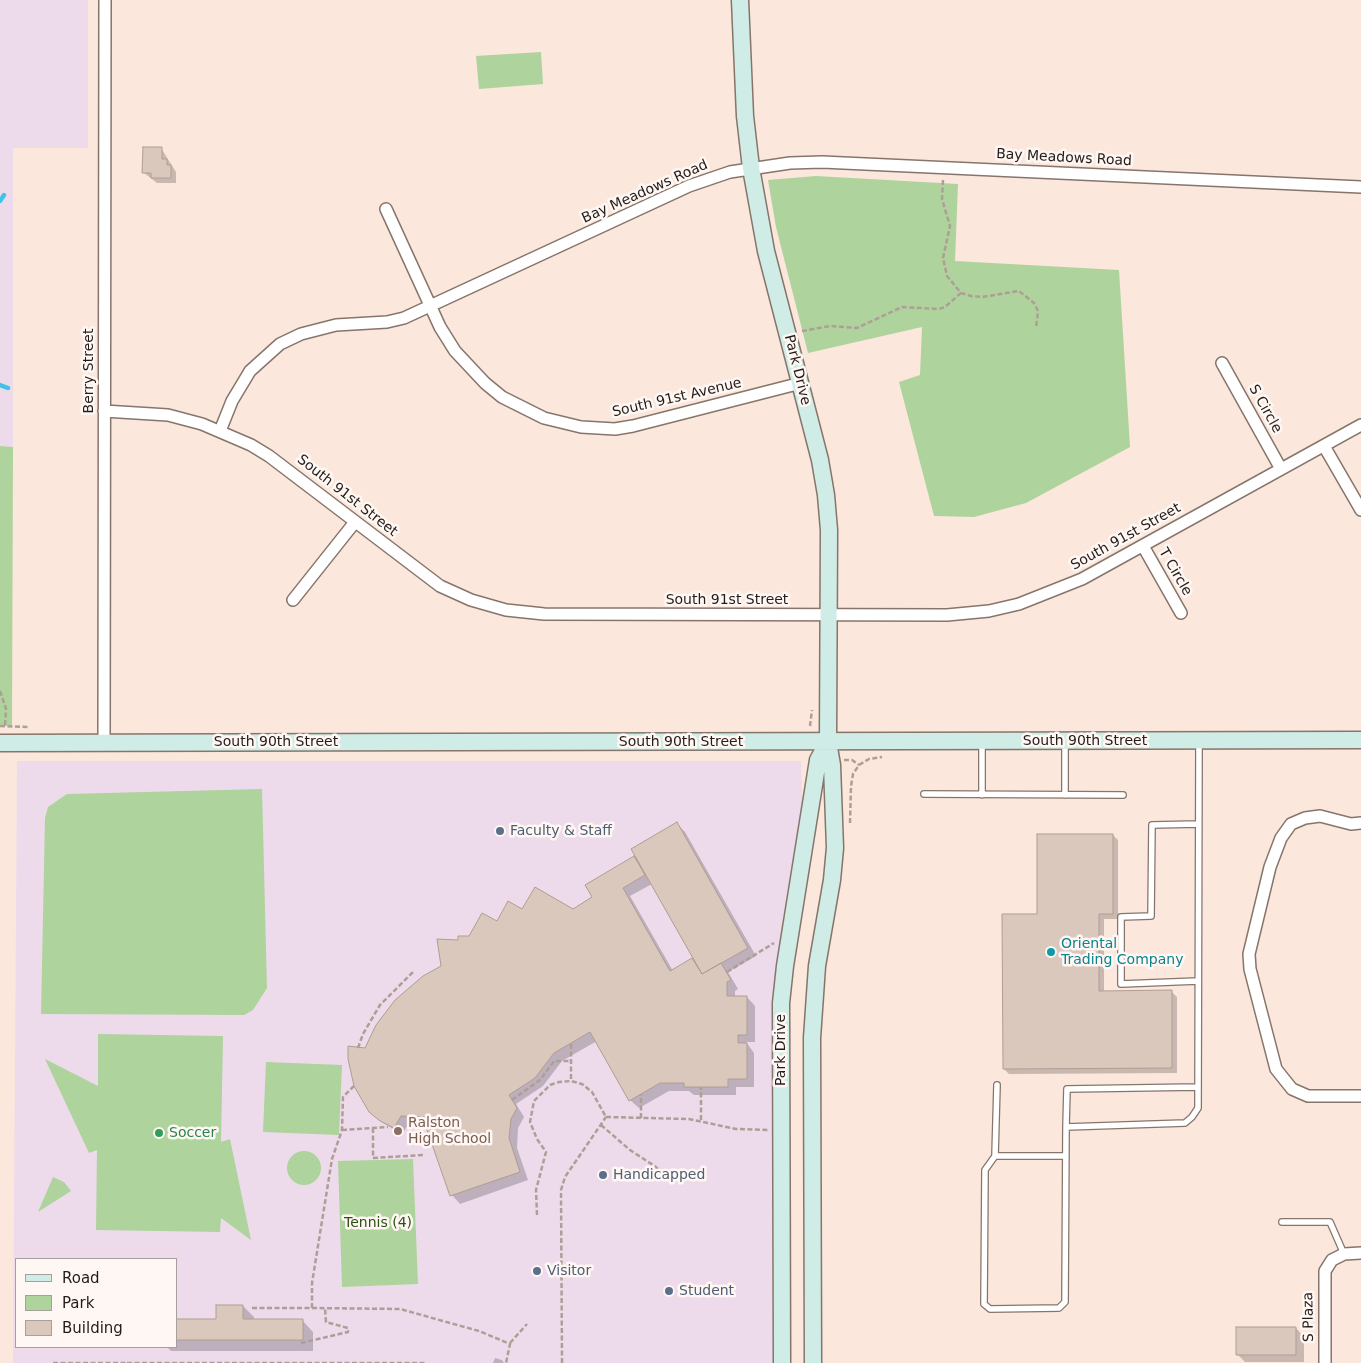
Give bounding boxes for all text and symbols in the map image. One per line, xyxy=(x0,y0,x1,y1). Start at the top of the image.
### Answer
street label: Bay Meadows Road xyxy=(996,146,1132,170)
street label: Bay Meadows Road xyxy=(579,157,711,227)
street label: Berry Street xyxy=(81,329,97,413)
street label: Park Drive xyxy=(780,333,814,407)
street label: South 91st Avenue xyxy=(611,375,743,421)
street label: S Circle xyxy=(1245,382,1285,436)
street label: South 91st Street xyxy=(293,452,401,540)
street label: South 91st Street xyxy=(1068,500,1184,574)
street label: T Circle xyxy=(1155,545,1195,599)
street label: South 91st Street xyxy=(666,592,788,608)
street label: South 90th Street xyxy=(1023,733,1147,749)
street label: South 90th Street xyxy=(214,734,338,750)
street label: South 90th Street xyxy=(619,734,743,750)
place label: Faculty & Staff xyxy=(510,823,612,839)
marker: Faculty & Staff xyxy=(494,825,506,837)
place label: Oriental Trading Company xyxy=(1061,936,1183,969)
marker: Oriental Trading Company xyxy=(1045,946,1057,958)
street label: Park Drive xyxy=(773,1014,789,1086)
place label: Ralston High School xyxy=(408,1115,491,1148)
place label: Soccer xyxy=(169,1125,216,1141)
marker: Ralston High School xyxy=(392,1125,404,1137)
marker: Soccer xyxy=(153,1127,165,1139)
place label: Handicapped xyxy=(613,1167,705,1183)
marker: Handicapped xyxy=(597,1169,609,1181)
park label: Tennis (4) xyxy=(344,1215,412,1231)
legend xyxy=(15,1258,178,1348)
place label: Visitor xyxy=(547,1263,591,1279)
marker: Visitor xyxy=(531,1265,543,1277)
text: Road xyxy=(62,1269,100,1287)
place label: Student xyxy=(679,1283,734,1299)
marker: Student xyxy=(663,1285,675,1297)
street label: S Plaza xyxy=(1300,1292,1318,1342)
text: Park xyxy=(62,1294,94,1312)
text: Building xyxy=(62,1319,123,1337)

